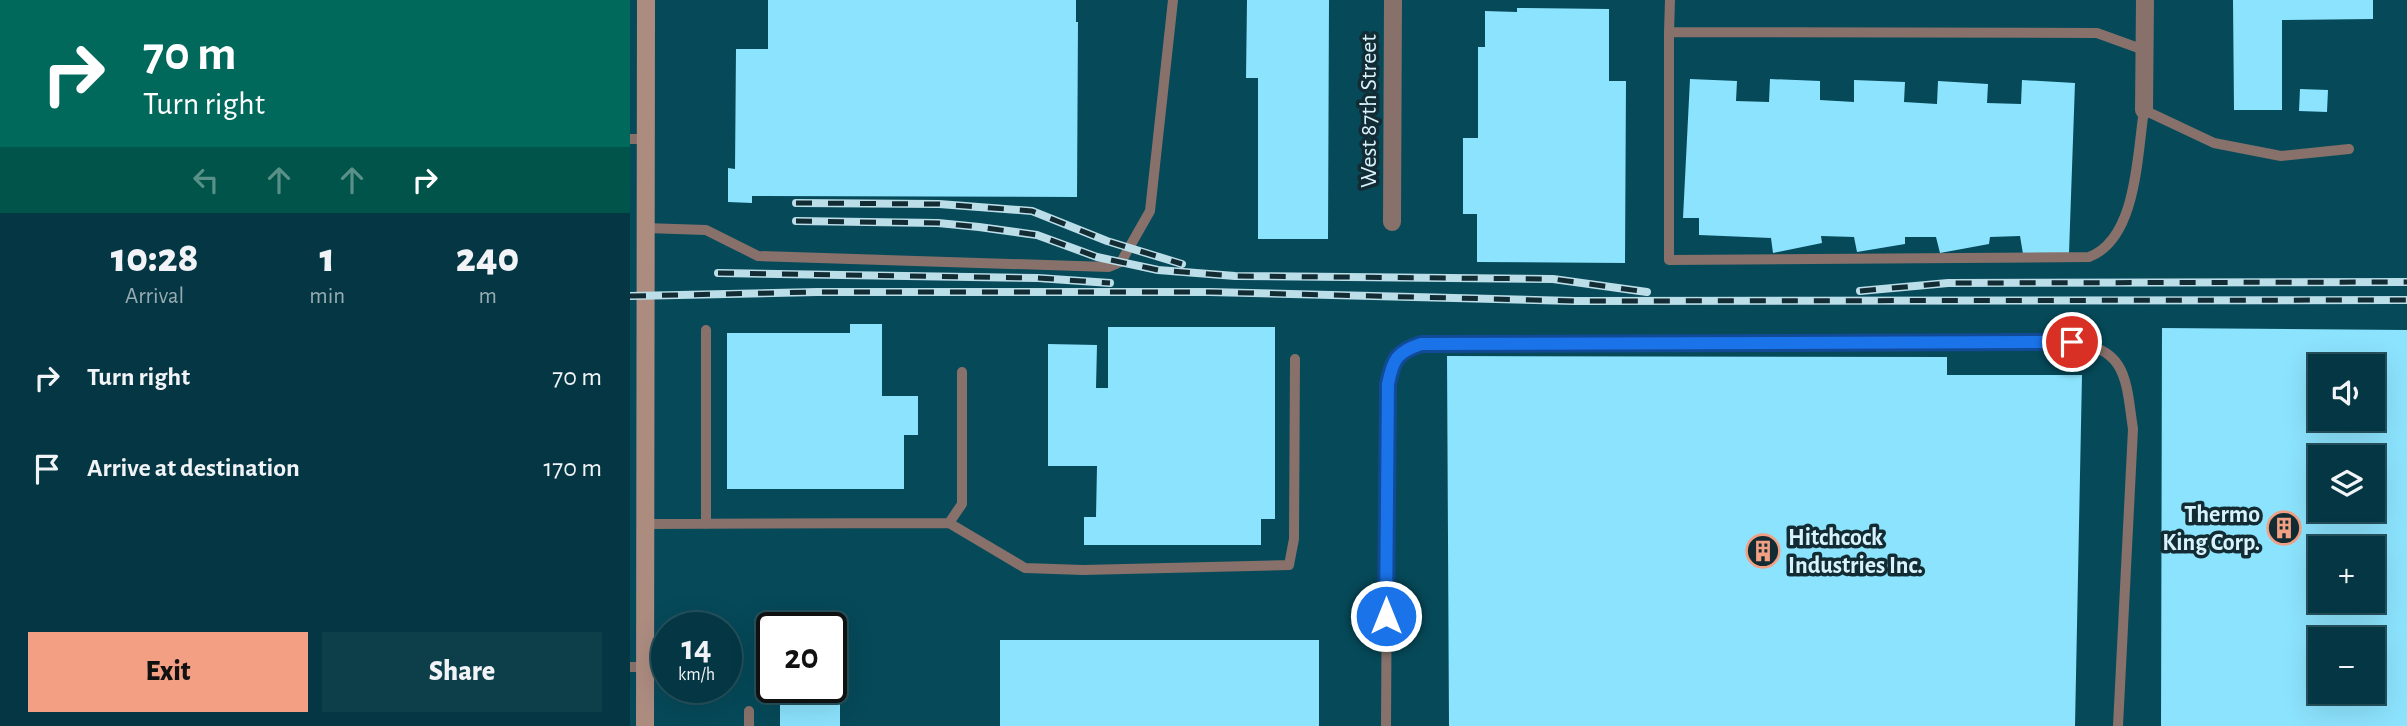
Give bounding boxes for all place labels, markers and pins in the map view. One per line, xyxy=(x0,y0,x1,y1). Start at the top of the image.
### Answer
pin xyxy=(2042,312,2102,372)
place label: Thermo King Corp. xyxy=(2162,503,2260,555)
building icon: Thermo King Corp. xyxy=(2265,509,2303,547)
place label: Hitchcock Industries Inc. xyxy=(1788,526,1923,578)
building icon: Hitchcock Industries Inc. xyxy=(1744,532,1782,570)

